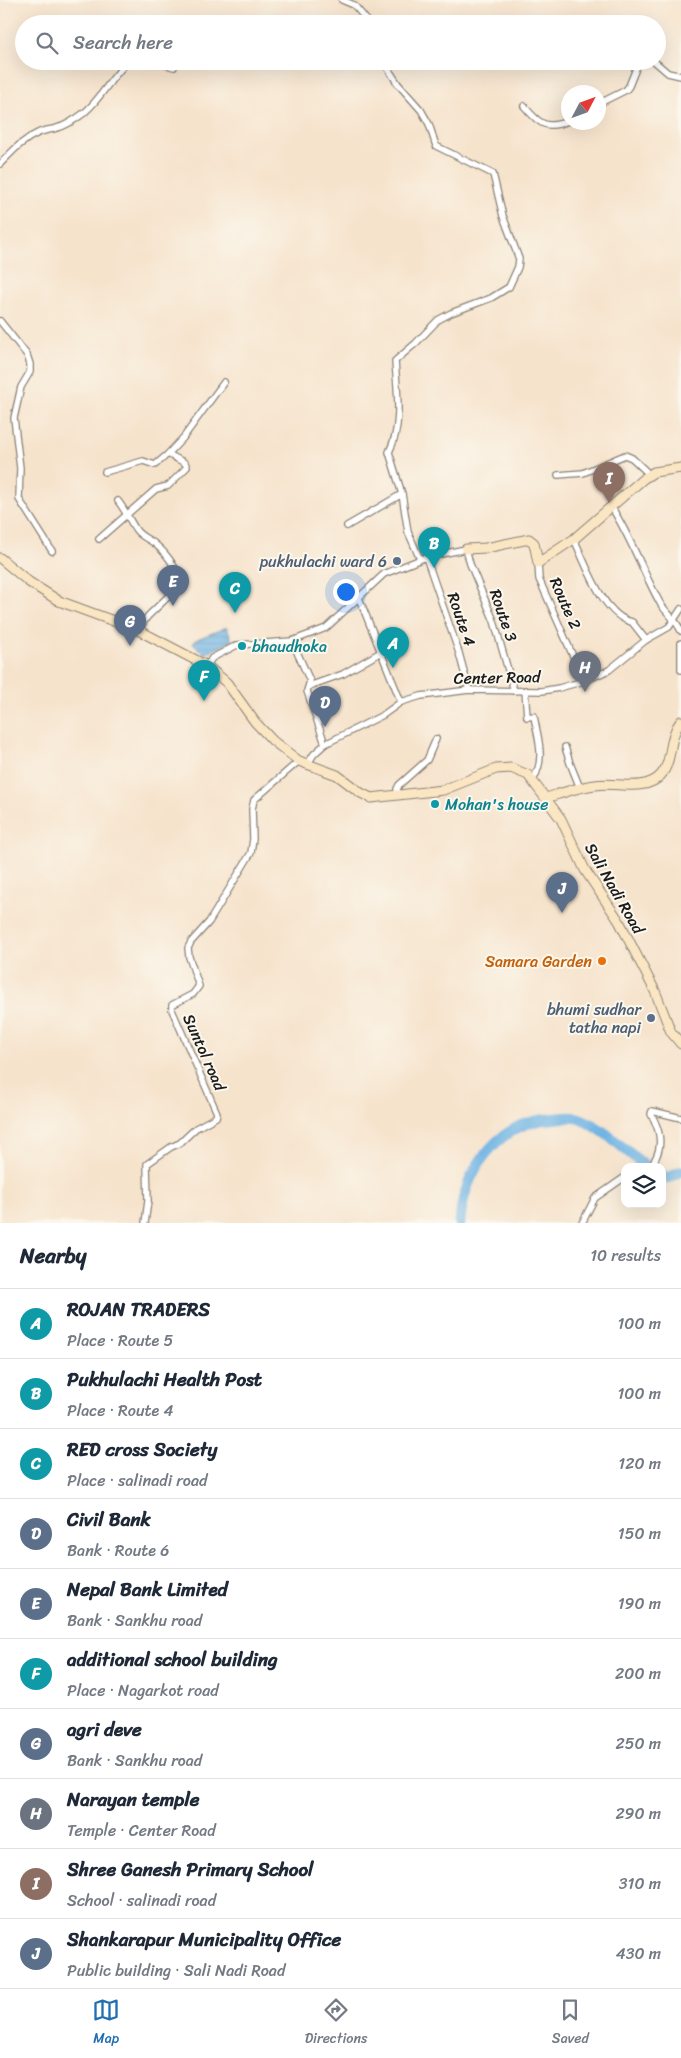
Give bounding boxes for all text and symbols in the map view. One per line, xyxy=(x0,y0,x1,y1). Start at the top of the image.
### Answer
search box xyxy=(15,15,666,70)
text: Search here xyxy=(73,26,173,59)
icon: search xyxy=(33,29,61,57)
north arrow xyxy=(561,85,606,130)
pin: I xyxy=(593,462,625,503)
pin: B xyxy=(418,527,450,568)
place label: pukhulachi ward 6 xyxy=(259,547,387,576)
marker: pukhulachi ward 6 xyxy=(391,555,403,567)
pin: E xyxy=(157,565,189,606)
pin: C xyxy=(219,572,251,613)
street label: Route 2 xyxy=(541,572,590,634)
your location xyxy=(333,579,359,605)
street label: Route 3 xyxy=(481,585,526,646)
street label: Route 4 xyxy=(439,588,484,650)
pin: G xyxy=(114,605,146,646)
pin: A xyxy=(377,627,409,668)
place label: bhaudhoka xyxy=(252,632,327,661)
marker: bhaudhoka xyxy=(236,640,248,652)
pin: H xyxy=(569,651,601,692)
pin: F xyxy=(188,660,220,701)
street label: Center Road xyxy=(453,662,542,693)
pin: D xyxy=(309,686,341,727)
place label: Mohan's house xyxy=(445,790,548,819)
marker: Mohan's house xyxy=(429,798,441,810)
street label: Sali Nadi Road xyxy=(577,837,653,941)
pin: J xyxy=(546,872,578,913)
place label: Samara Garden xyxy=(485,947,592,976)
marker: Samara Garden xyxy=(596,955,608,967)
place label: bhumi sudhar tatha napi xyxy=(547,995,642,1042)
street label: Suntol road xyxy=(175,1009,235,1097)
marker: bhumi sudhar tatha napi xyxy=(645,1012,657,1024)
map controls xyxy=(621,1163,666,1208)
button: layers xyxy=(621,1163,666,1208)
text: Nearby xyxy=(20,1237,86,1275)
text: 10 results xyxy=(590,1241,661,1270)
text: ROJAN TRADERS xyxy=(67,1293,210,1326)
text: A xyxy=(31,1309,41,1338)
text: 100 m xyxy=(617,1309,661,1338)
text: Place · Route 5 xyxy=(67,1326,173,1355)
text: Pukhulachi Health Post xyxy=(67,1363,262,1396)
text: B xyxy=(31,1379,41,1408)
text: 100 m xyxy=(617,1379,661,1408)
text: Place · Route 4 xyxy=(67,1396,173,1425)
text: RED cross Society xyxy=(67,1433,217,1466)
text: C xyxy=(31,1449,41,1478)
text: 120 m xyxy=(618,1449,661,1478)
text: Place · salinadi road xyxy=(67,1466,207,1495)
text: Civil Bank xyxy=(67,1503,151,1536)
text: D xyxy=(31,1519,41,1548)
text: 150 m xyxy=(618,1519,661,1548)
text: Bank · Route 6 xyxy=(67,1536,169,1565)
text: Nepal Bank Limited xyxy=(67,1573,228,1606)
text: E xyxy=(32,1589,40,1618)
text: 190 m xyxy=(618,1589,661,1618)
text: Bank · Sankhu road xyxy=(67,1606,202,1635)
text: additional school building xyxy=(67,1643,278,1676)
text: F xyxy=(32,1659,40,1688)
text: 200 m xyxy=(615,1659,661,1688)
text: Place · Nagarkot road xyxy=(67,1676,219,1705)
text: agri deve xyxy=(67,1713,142,1746)
text: G xyxy=(31,1729,41,1758)
text: 250 m xyxy=(615,1729,661,1758)
text: Bank · Sankhu road xyxy=(67,1746,202,1775)
text: Narayan temple xyxy=(67,1783,200,1816)
text: H xyxy=(30,1799,42,1828)
text: 290 m xyxy=(615,1799,661,1828)
text: Temple · Center Road xyxy=(67,1816,216,1845)
text: Shree Ganesh Primary School xyxy=(67,1853,314,1886)
text: I xyxy=(33,1869,39,1898)
text: 310 m xyxy=(619,1869,661,1898)
text: School · salinadi road xyxy=(67,1886,216,1915)
text: Shankarapur Municipality Office xyxy=(67,1923,341,1956)
text: J xyxy=(32,1939,40,1968)
text: 430 m xyxy=(616,1939,661,1968)
text: Public building · Sali Nadi Road xyxy=(67,1956,285,1985)
tab: Map xyxy=(92,1996,120,2051)
tab: Directions xyxy=(305,1996,367,2051)
tab: Saved xyxy=(552,1996,589,2051)

